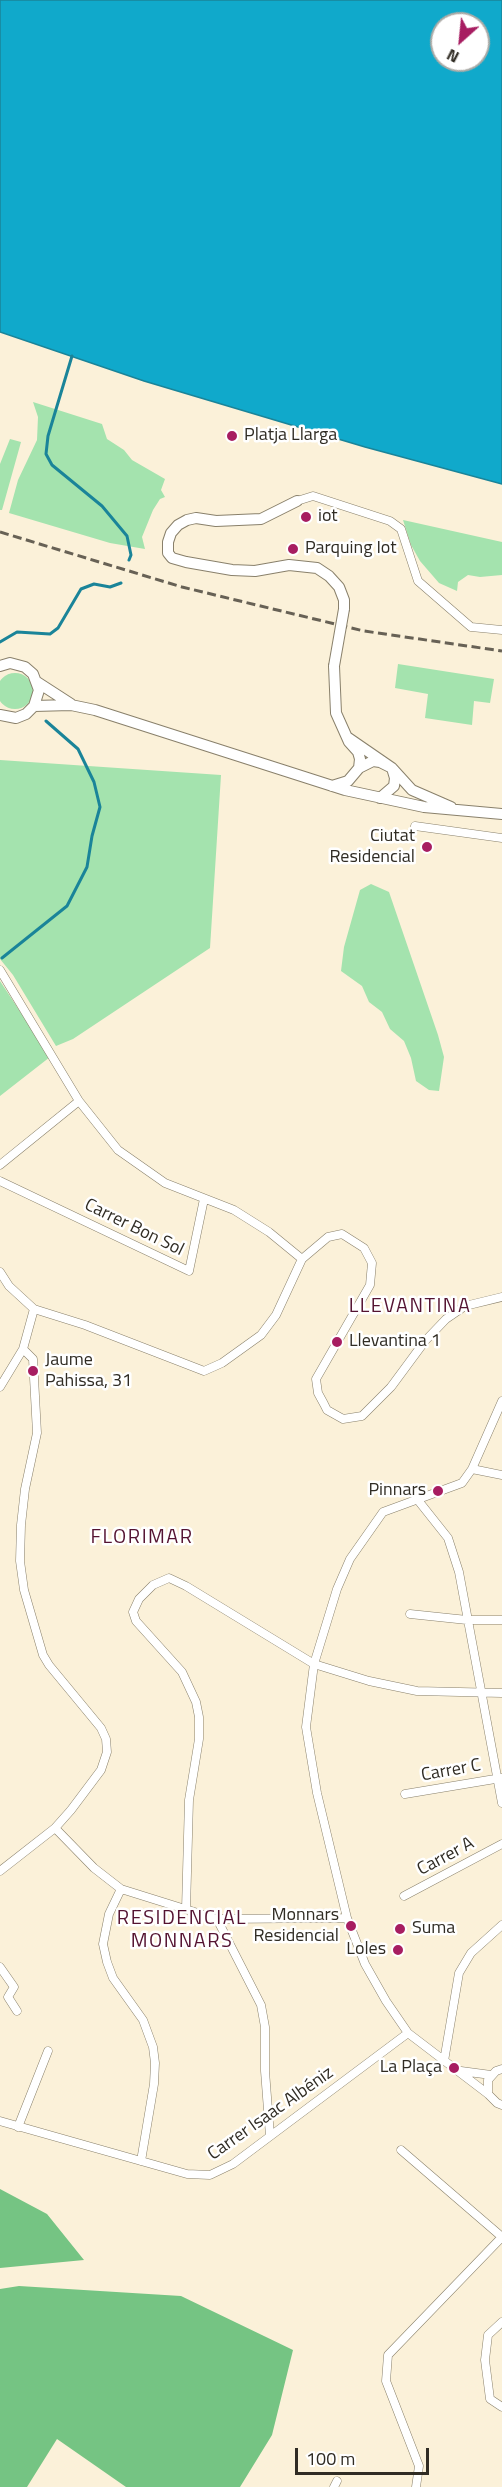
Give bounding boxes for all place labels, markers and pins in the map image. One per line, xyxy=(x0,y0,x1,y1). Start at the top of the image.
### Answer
place label: Platja Llarga xyxy=(244,425,337,447)
marker: Platja Llarga xyxy=(225,429,239,443)
place label: iot xyxy=(318,506,338,528)
marker: iot xyxy=(299,510,313,524)
place label: Parquing Iot xyxy=(305,538,397,560)
marker: Parquing Iot xyxy=(286,542,300,556)
place label: Ciutat Residencial xyxy=(329,826,415,868)
marker: Ciutat Residencial xyxy=(420,840,434,854)
place label: Llevantina 1 xyxy=(349,1331,441,1353)
marker: Llevantina 1 xyxy=(330,1335,344,1349)
place label: Jaume Pahissa, 31 xyxy=(45,1350,132,1392)
marker: Jaume Pahissa, 31 xyxy=(26,1364,40,1378)
place label: Pinnars xyxy=(368,1480,426,1502)
marker: Pinnars xyxy=(431,1484,445,1498)
place label: Monnars Residencial xyxy=(253,1905,339,1948)
place label: Suma xyxy=(412,1918,455,1940)
marker: Monnars Residencial xyxy=(344,1919,358,1933)
marker: Suma xyxy=(393,1922,407,1936)
place label: Loles xyxy=(346,1939,386,1961)
marker: Loles xyxy=(391,1943,405,1957)
place label: La Plaça xyxy=(380,2057,442,2079)
marker: La Plaça xyxy=(447,2061,461,2075)

